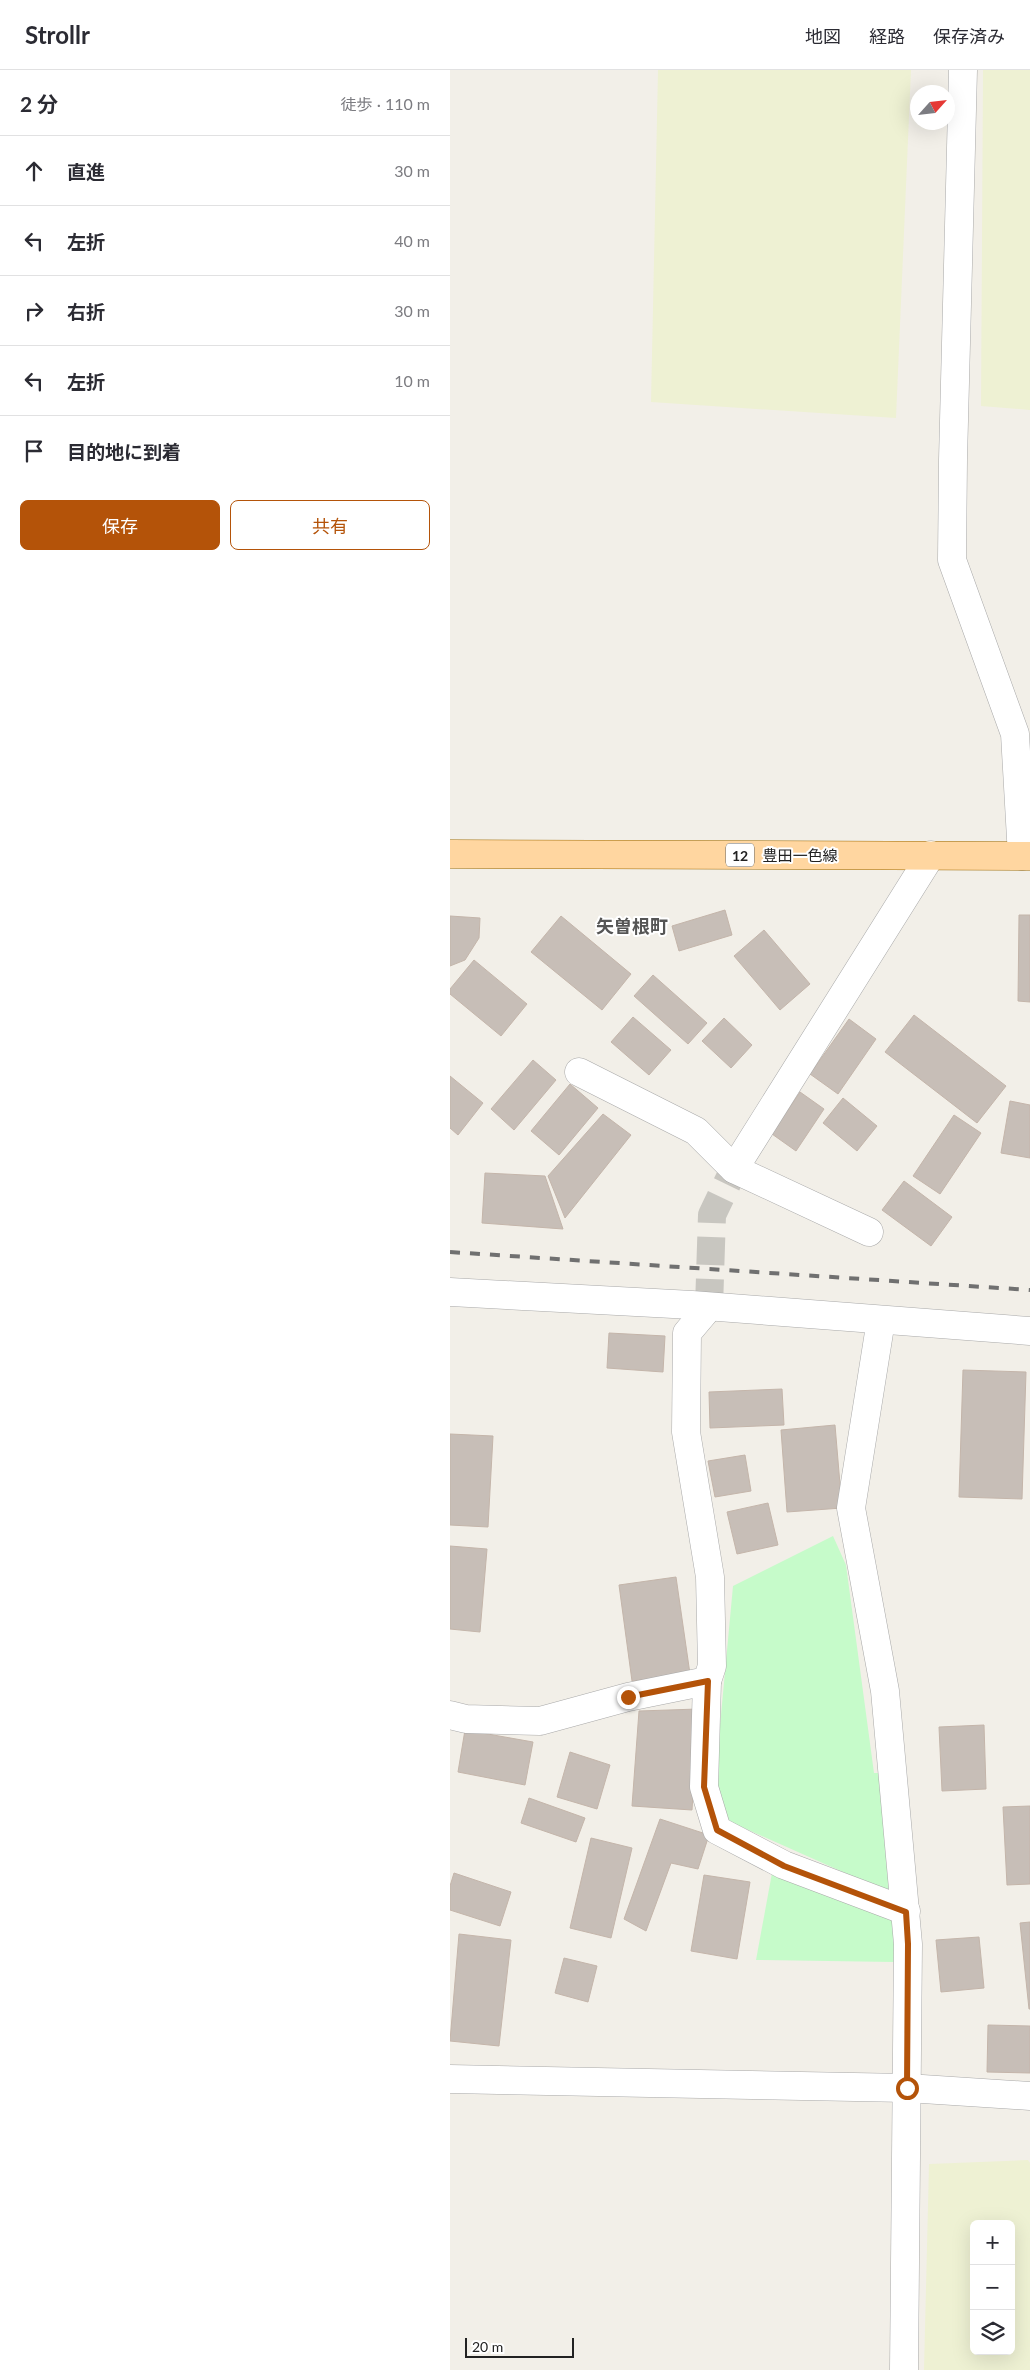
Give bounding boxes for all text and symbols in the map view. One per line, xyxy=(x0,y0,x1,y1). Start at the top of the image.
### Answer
text: Strollr xyxy=(25,20,90,49)
text: 地図 xyxy=(805,25,841,47)
text: 経路 xyxy=(869,25,905,47)
text: 保存済み xyxy=(933,25,1005,47)
north arrow xyxy=(910,85,955,130)
text: 2 分 xyxy=(20,91,58,116)
text: 徒歩 · 110 m xyxy=(341,94,430,113)
icon: ahead xyxy=(20,157,48,185)
text: 直進 xyxy=(67,160,105,183)
text: 30 m xyxy=(394,161,430,180)
icon: left xyxy=(20,227,48,255)
text: 左折 xyxy=(67,230,105,253)
text: 40 m xyxy=(394,231,430,250)
icon: right xyxy=(20,297,48,325)
text: 右折 xyxy=(67,300,105,323)
text: 30 m xyxy=(394,301,430,320)
icon: left xyxy=(20,367,48,395)
text: 左折 xyxy=(67,370,105,393)
text: 10 m xyxy=(394,371,430,390)
icon: arrive xyxy=(20,437,48,465)
text: 目的地に到着 xyxy=(67,440,181,463)
button: 保存 xyxy=(20,500,220,550)
button: 共有 xyxy=(230,500,430,550)
road number: 12 xyxy=(726,844,754,866)
street label: 豊田一色線 xyxy=(762,846,838,864)
district label: 矢曽根町 xyxy=(596,915,668,937)
route end xyxy=(617,1686,640,1709)
route start xyxy=(896,2077,919,2100)
map controls xyxy=(970,2220,1015,2355)
button: + xyxy=(970,2220,1015,2265)
button: − xyxy=(970,2265,1015,2310)
button: layers xyxy=(970,2310,1015,2355)
scale bar xyxy=(465,2335,574,2358)
text: 20 m xyxy=(472,2338,503,2355)

